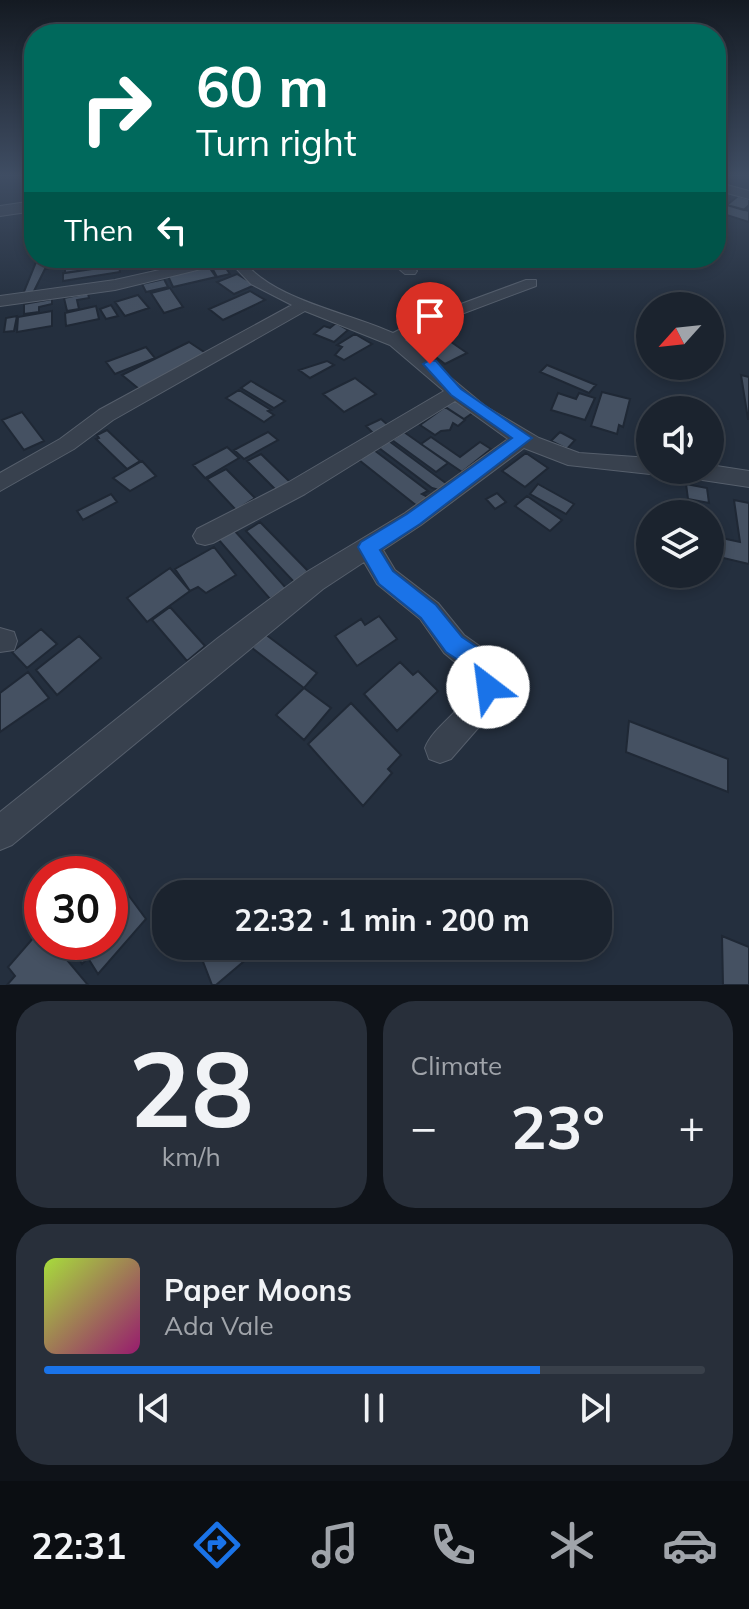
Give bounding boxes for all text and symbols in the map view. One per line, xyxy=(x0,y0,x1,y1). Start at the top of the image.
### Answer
text: 60 m xyxy=(196,51,329,121)
icon: right xyxy=(64,56,168,160)
text: Turn right xyxy=(196,120,357,165)
icon: left xyxy=(150,208,194,252)
text: Then xyxy=(64,211,134,249)
pin xyxy=(396,282,464,364)
north arrow xyxy=(636,292,724,380)
map controls xyxy=(636,292,724,588)
icon: arrive xyxy=(408,294,452,338)
button: sound xyxy=(636,396,724,484)
button: layers xyxy=(636,500,724,588)
position arrow xyxy=(446,645,530,729)
speed limit sign: 30 xyxy=(24,856,128,960)
text: 22:32 · 1 min · 200 m xyxy=(234,901,530,939)
text: 28 xyxy=(129,1022,254,1153)
text: Climate xyxy=(411,1049,502,1082)
text: 23° xyxy=(510,1089,605,1164)
text: − xyxy=(411,1099,437,1154)
text: + xyxy=(679,1099,705,1154)
text: km/h xyxy=(162,1140,221,1173)
text: Paper Moons xyxy=(164,1271,352,1309)
text: Ada Vale xyxy=(164,1309,274,1342)
icon: previous xyxy=(132,1386,176,1430)
icon: pause xyxy=(352,1386,396,1430)
icon: next xyxy=(573,1386,617,1430)
icon: directions xyxy=(189,1517,245,1573)
icon: music xyxy=(307,1517,363,1573)
icon: phone xyxy=(425,1517,481,1573)
icon: climate xyxy=(544,1517,600,1573)
icon: car xyxy=(662,1517,718,1573)
text: 22:31 xyxy=(31,1523,126,1568)

